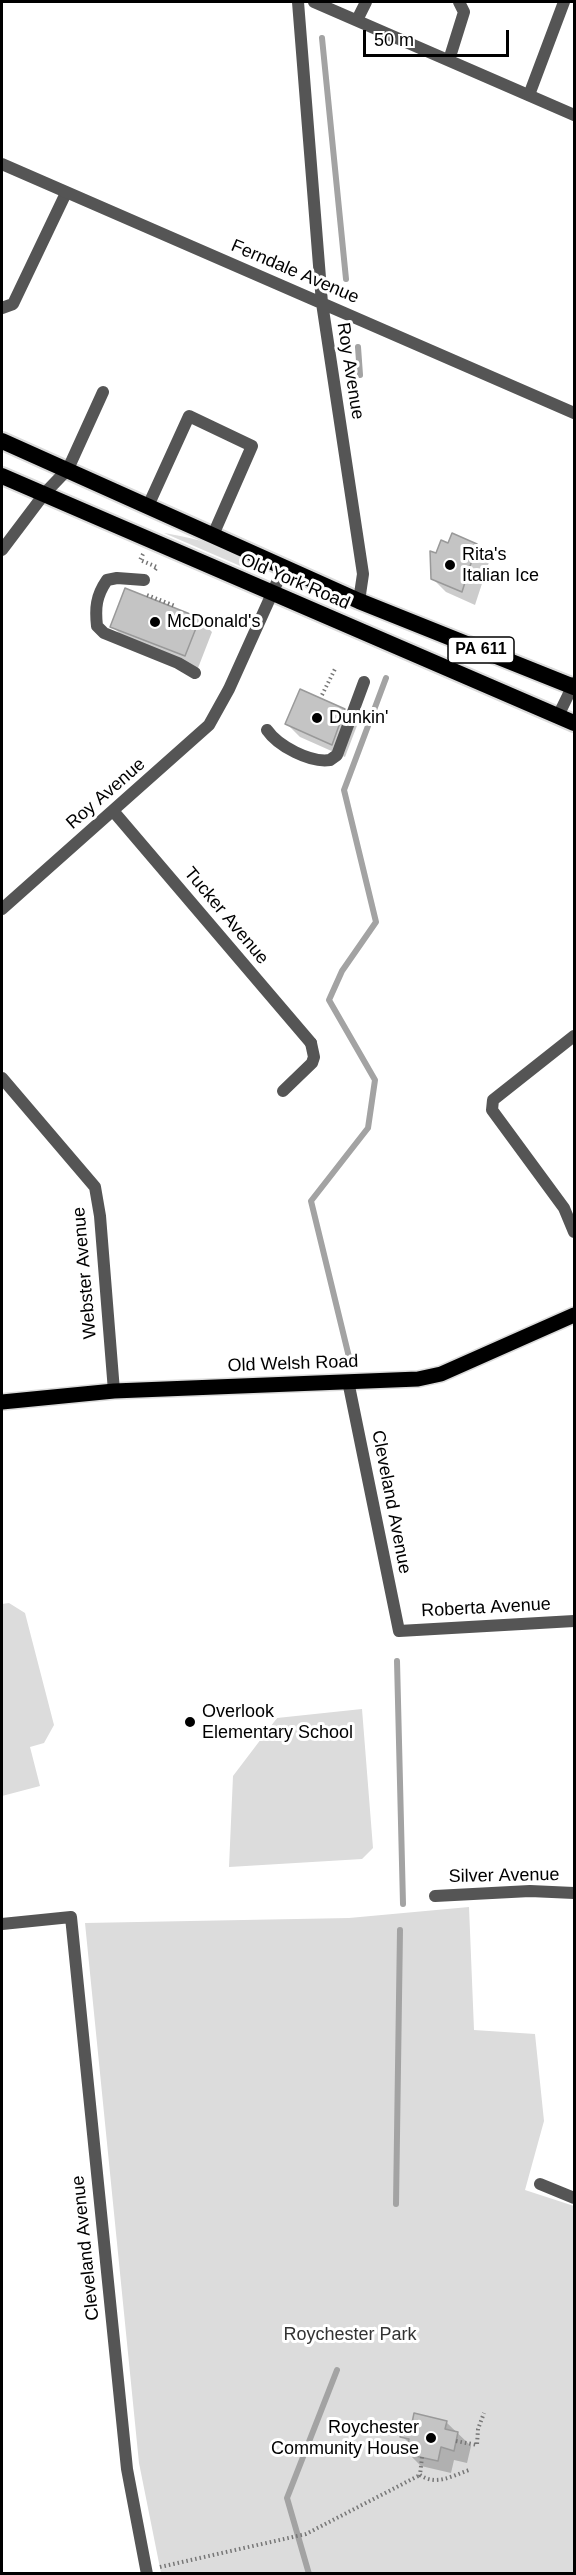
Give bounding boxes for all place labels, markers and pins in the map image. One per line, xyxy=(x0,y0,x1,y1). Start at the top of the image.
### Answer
place label: Rita's Italian Ice xyxy=(462,544,539,586)
marker: Rita's Italian Ice xyxy=(443,558,457,572)
place label: McDonald's xyxy=(167,611,260,633)
marker: McDonald's xyxy=(148,615,162,629)
place label: Dunkin' xyxy=(329,707,388,729)
marker: Dunkin' xyxy=(310,711,324,725)
place label: Overlook Elementary School xyxy=(202,1701,353,1744)
marker: Overlook Elementary School xyxy=(183,1715,197,1729)
place label: Roychester Community House xyxy=(271,2417,419,2460)
marker: Roychester Community House xyxy=(424,2431,438,2445)

